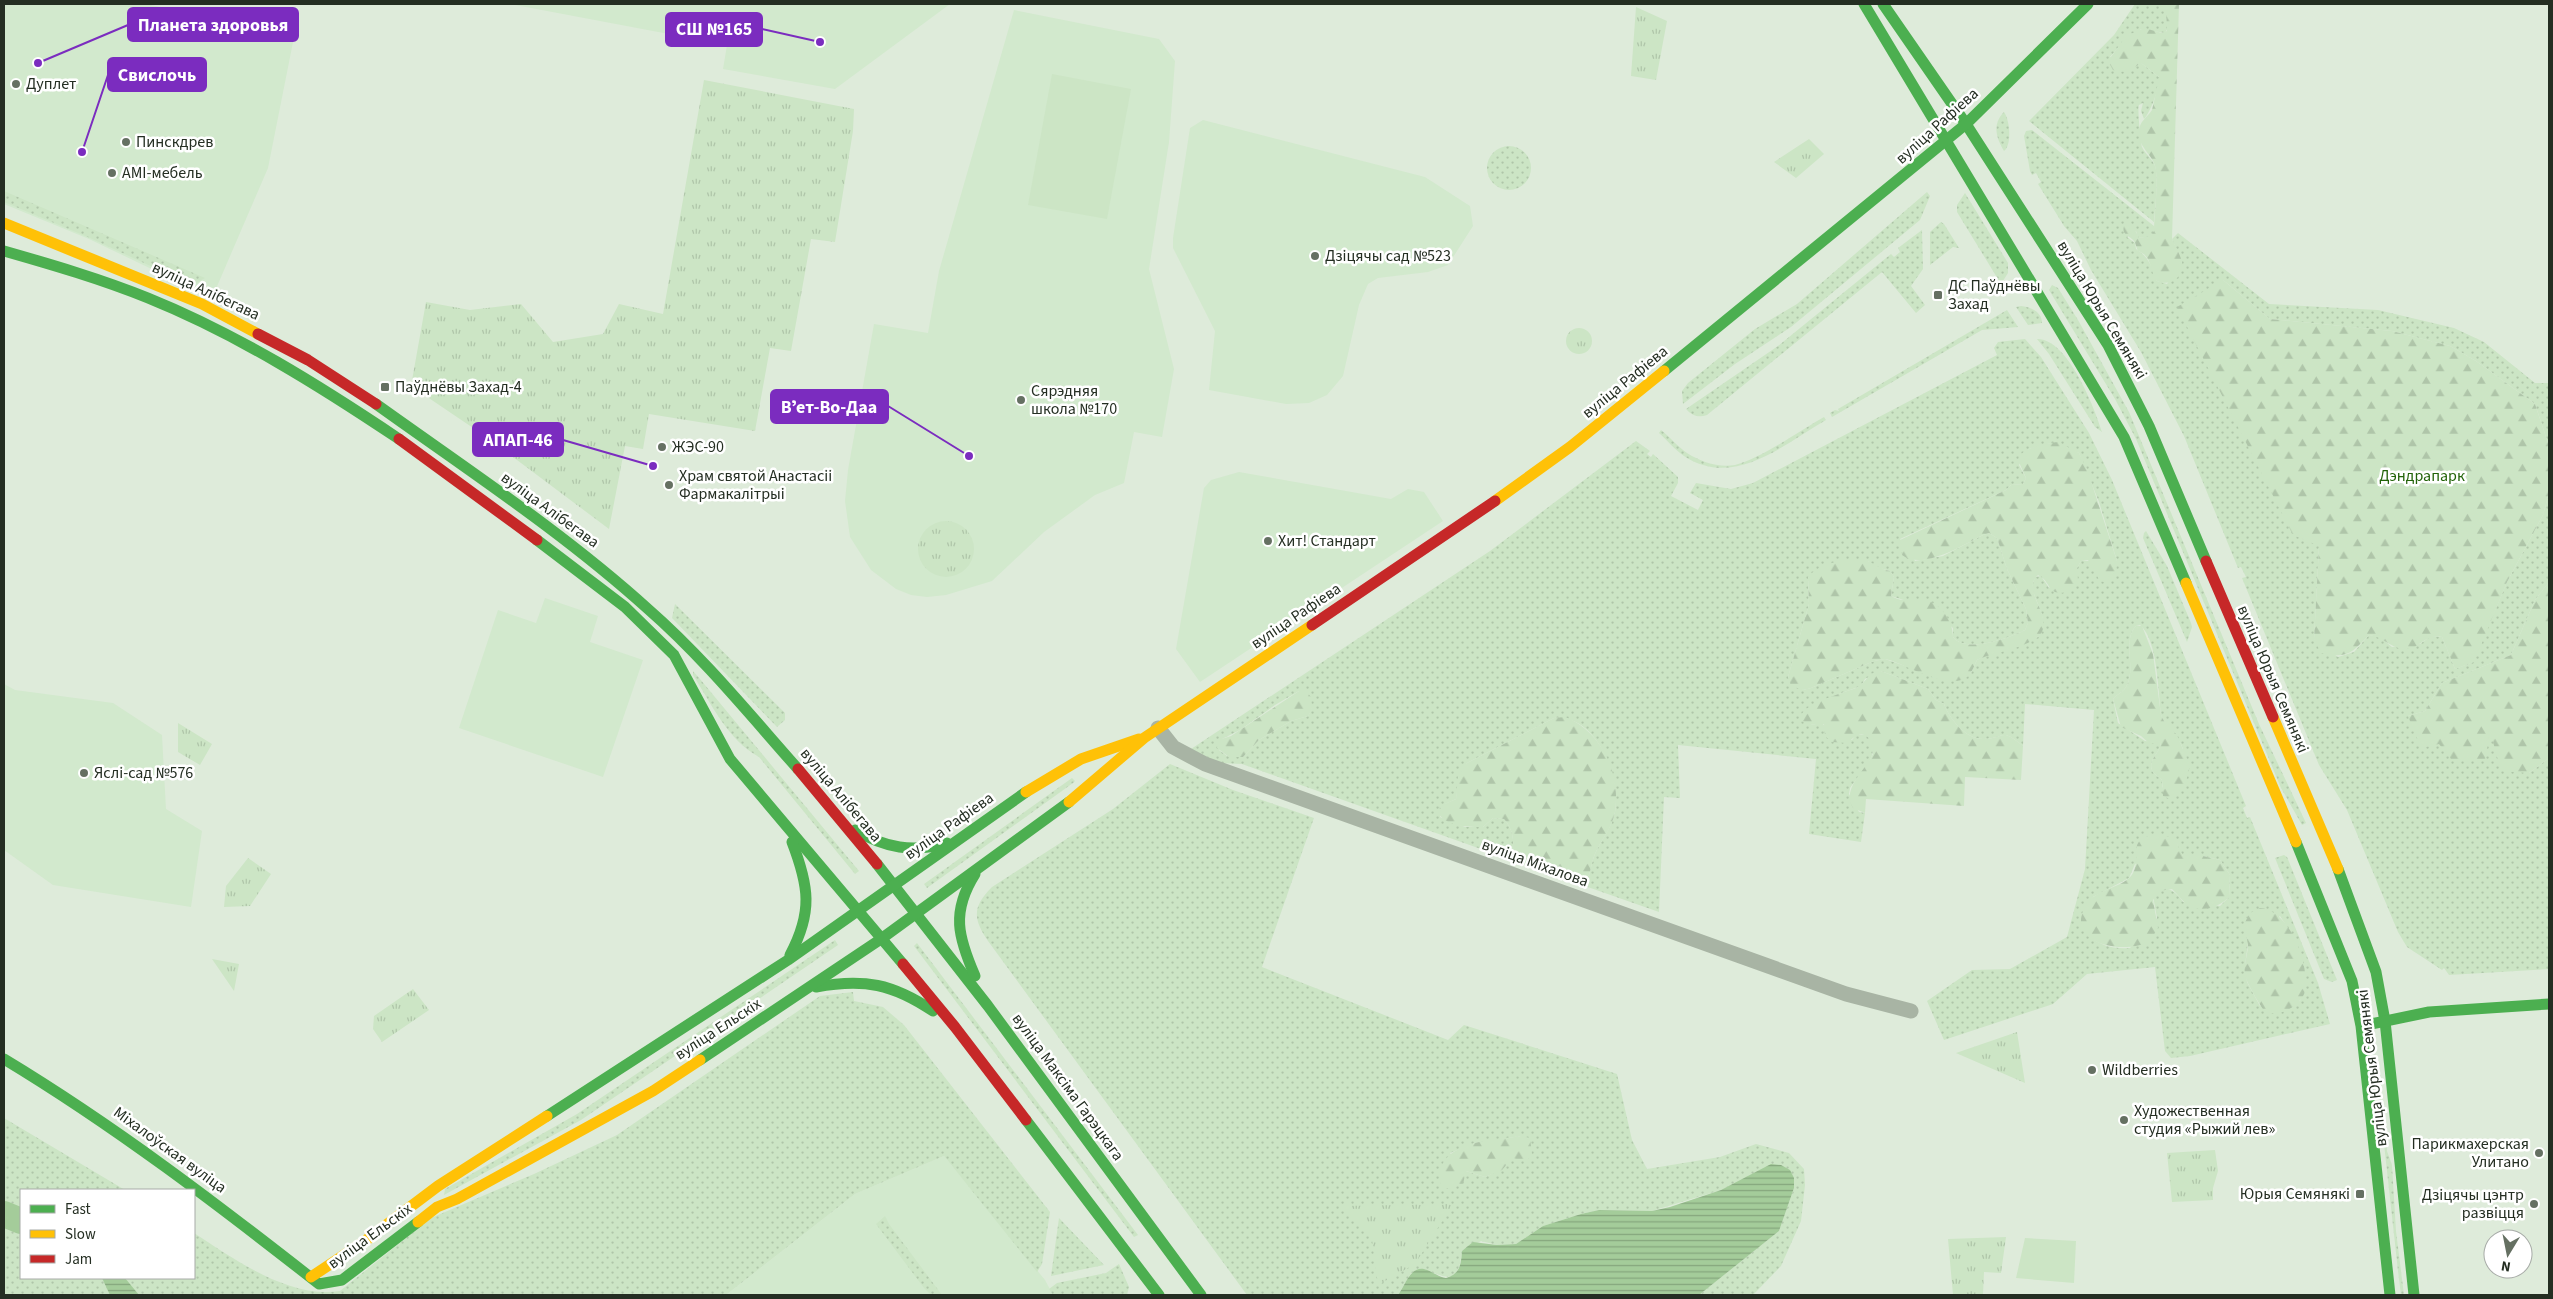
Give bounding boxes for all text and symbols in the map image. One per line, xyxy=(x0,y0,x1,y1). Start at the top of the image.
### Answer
callout: Планета здоровья xyxy=(128,8,298,41)
text: Планета здоровья xyxy=(138,13,288,38)
callout: СШ №165 xyxy=(666,13,762,46)
text: СШ №165 xyxy=(676,17,752,42)
callout: Свислочь xyxy=(108,58,206,91)
text: Свислочь xyxy=(118,63,196,88)
place label: Дуплет xyxy=(26,73,76,95)
marker: Дуплет xyxy=(10,78,22,90)
street label: вуліца Рафіева xyxy=(1891,83,1983,169)
place label: Пинскдрев xyxy=(136,131,213,153)
marker: Пинскдрев xyxy=(120,136,132,148)
place label: АМI-мебель xyxy=(122,162,203,184)
marker: АМI-мебель xyxy=(106,167,118,179)
street label: вуліца Юрыя Семянякі xyxy=(2052,236,2152,384)
place label: Дзіцячы сад №523 xyxy=(1325,245,1451,267)
marker: Дзіцячы сад №523 xyxy=(1309,250,1321,262)
street label: вуліца Алібегава xyxy=(149,256,263,326)
place label: ДС Паўднёвы Захад xyxy=(1948,275,2041,315)
marker: ДС Паўднёвы Захад xyxy=(1932,289,1944,301)
street label: вуліца Рафіева xyxy=(1578,341,1672,423)
place label: Паўднёвы Захад-4 xyxy=(395,376,522,398)
place label: Сярэдняя школа №170 xyxy=(1031,380,1117,420)
marker: Паўднёвы Захад-4 xyxy=(379,381,391,393)
callout: Вʼет-Во-Даа xyxy=(771,390,888,423)
marker: Сярэдняя школа №170 xyxy=(1015,394,1027,406)
text: Вʼет-Во-Даа xyxy=(781,395,877,420)
callout: АПАП-46 xyxy=(473,423,563,456)
text: АПАП-46 xyxy=(482,428,553,453)
place label: ЖЭС-90 xyxy=(672,436,724,458)
marker: ЖЭС-90 xyxy=(656,441,668,453)
place label: Храм святой Анастасіі Фармакалітрыі xyxy=(679,465,832,505)
park label: Дэндрапарк xyxy=(2379,465,2465,487)
street label: вуліца Алібегава xyxy=(496,467,604,553)
marker: Храм святой Анастасіі Фармакалітрыі xyxy=(663,479,675,491)
place label: Хит! Стандарт xyxy=(1278,530,1376,552)
marker: Хит! Стандарт xyxy=(1262,535,1274,547)
street label: вуліца Рафіева xyxy=(1247,578,1345,654)
street label: вуліца Юрыя Семянякі xyxy=(2232,602,2314,756)
street label: вуліца Алібегава xyxy=(795,743,887,847)
place label: Яслі-сад №576 xyxy=(94,762,193,784)
marker: Яслі-сад №576 xyxy=(78,767,90,779)
street label: вуліца Рафіева xyxy=(900,787,998,865)
street label: вуліца Міхалова xyxy=(1479,833,1591,893)
street label: вуліца Юрыя Семянякі xyxy=(2351,988,2393,1148)
street label: вуліца Ельскіх xyxy=(670,993,766,1065)
street label: вуліца Максіма Гарэцкага xyxy=(1007,1009,1129,1165)
place label: Wildberries xyxy=(2102,1059,2178,1081)
marker: Wildberries xyxy=(2086,1064,2098,1076)
place label: Художественная студия «Рыжий лев» xyxy=(2134,1100,2275,1140)
street label: Міхалоўская вуліца xyxy=(109,1102,231,1198)
marker: Художественная студия «Рыжий лев» xyxy=(2118,1114,2130,1126)
place label: Парикмахерская Улитано xyxy=(2412,1133,2529,1173)
marker: Парикмахерская Улитано xyxy=(2533,1147,2545,1159)
place label: Юрыя Семянякі xyxy=(2240,1183,2350,1205)
place label: Дзіцячы цэнтр развіцця xyxy=(2422,1184,2524,1224)
marker: Юрыя Семянякі xyxy=(2354,1188,2366,1200)
legend xyxy=(20,1189,195,1279)
street label: вуліца Ельскіх xyxy=(323,1198,417,1274)
marker: Дзіцячы цэнтр развіцця xyxy=(2528,1198,2540,1210)
text: Fast xyxy=(65,1199,91,1220)
text: Slow xyxy=(65,1224,96,1245)
north arrow xyxy=(2483,1229,2533,1279)
text: Jam xyxy=(65,1249,92,1270)
text: N xyxy=(2500,1255,2512,1276)

